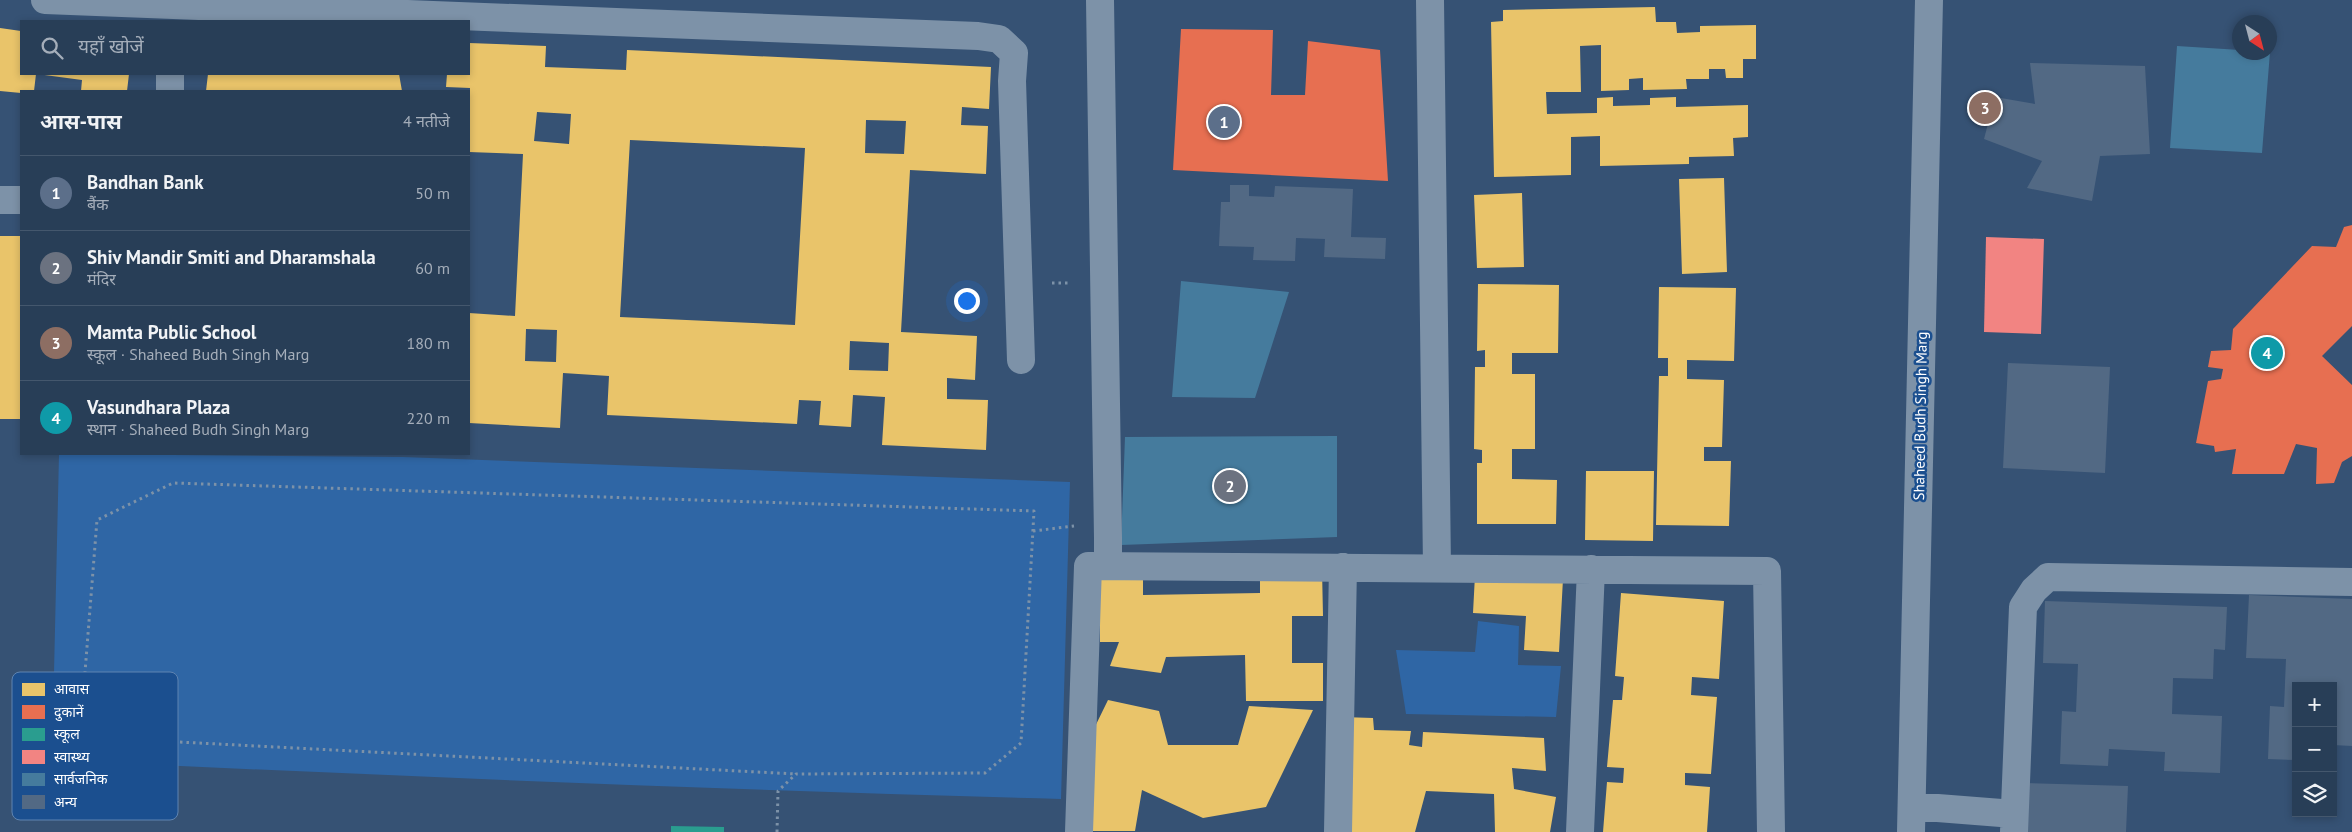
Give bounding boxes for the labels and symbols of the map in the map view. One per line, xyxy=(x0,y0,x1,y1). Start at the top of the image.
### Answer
north arrow xyxy=(2232,15,2277,60)
pin: 3 xyxy=(1969,89,2001,127)
pin: 1 xyxy=(1208,103,1240,141)
your location xyxy=(954,288,980,314)
street label: Shaheed Budh Singh Marg xyxy=(1909,331,1931,501)
pin: 4 xyxy=(2251,334,2283,372)
pin: 2 xyxy=(1214,467,1246,505)
legend xyxy=(12,672,178,820)
text: आवास xyxy=(54,680,90,698)
text: दुकानें xyxy=(54,703,84,722)
text: स्कूल xyxy=(54,725,80,744)
text: स्वास्थ्य xyxy=(54,748,90,766)
text: सार्वजनिक xyxy=(54,770,108,788)
text: अन्य xyxy=(54,793,78,811)

